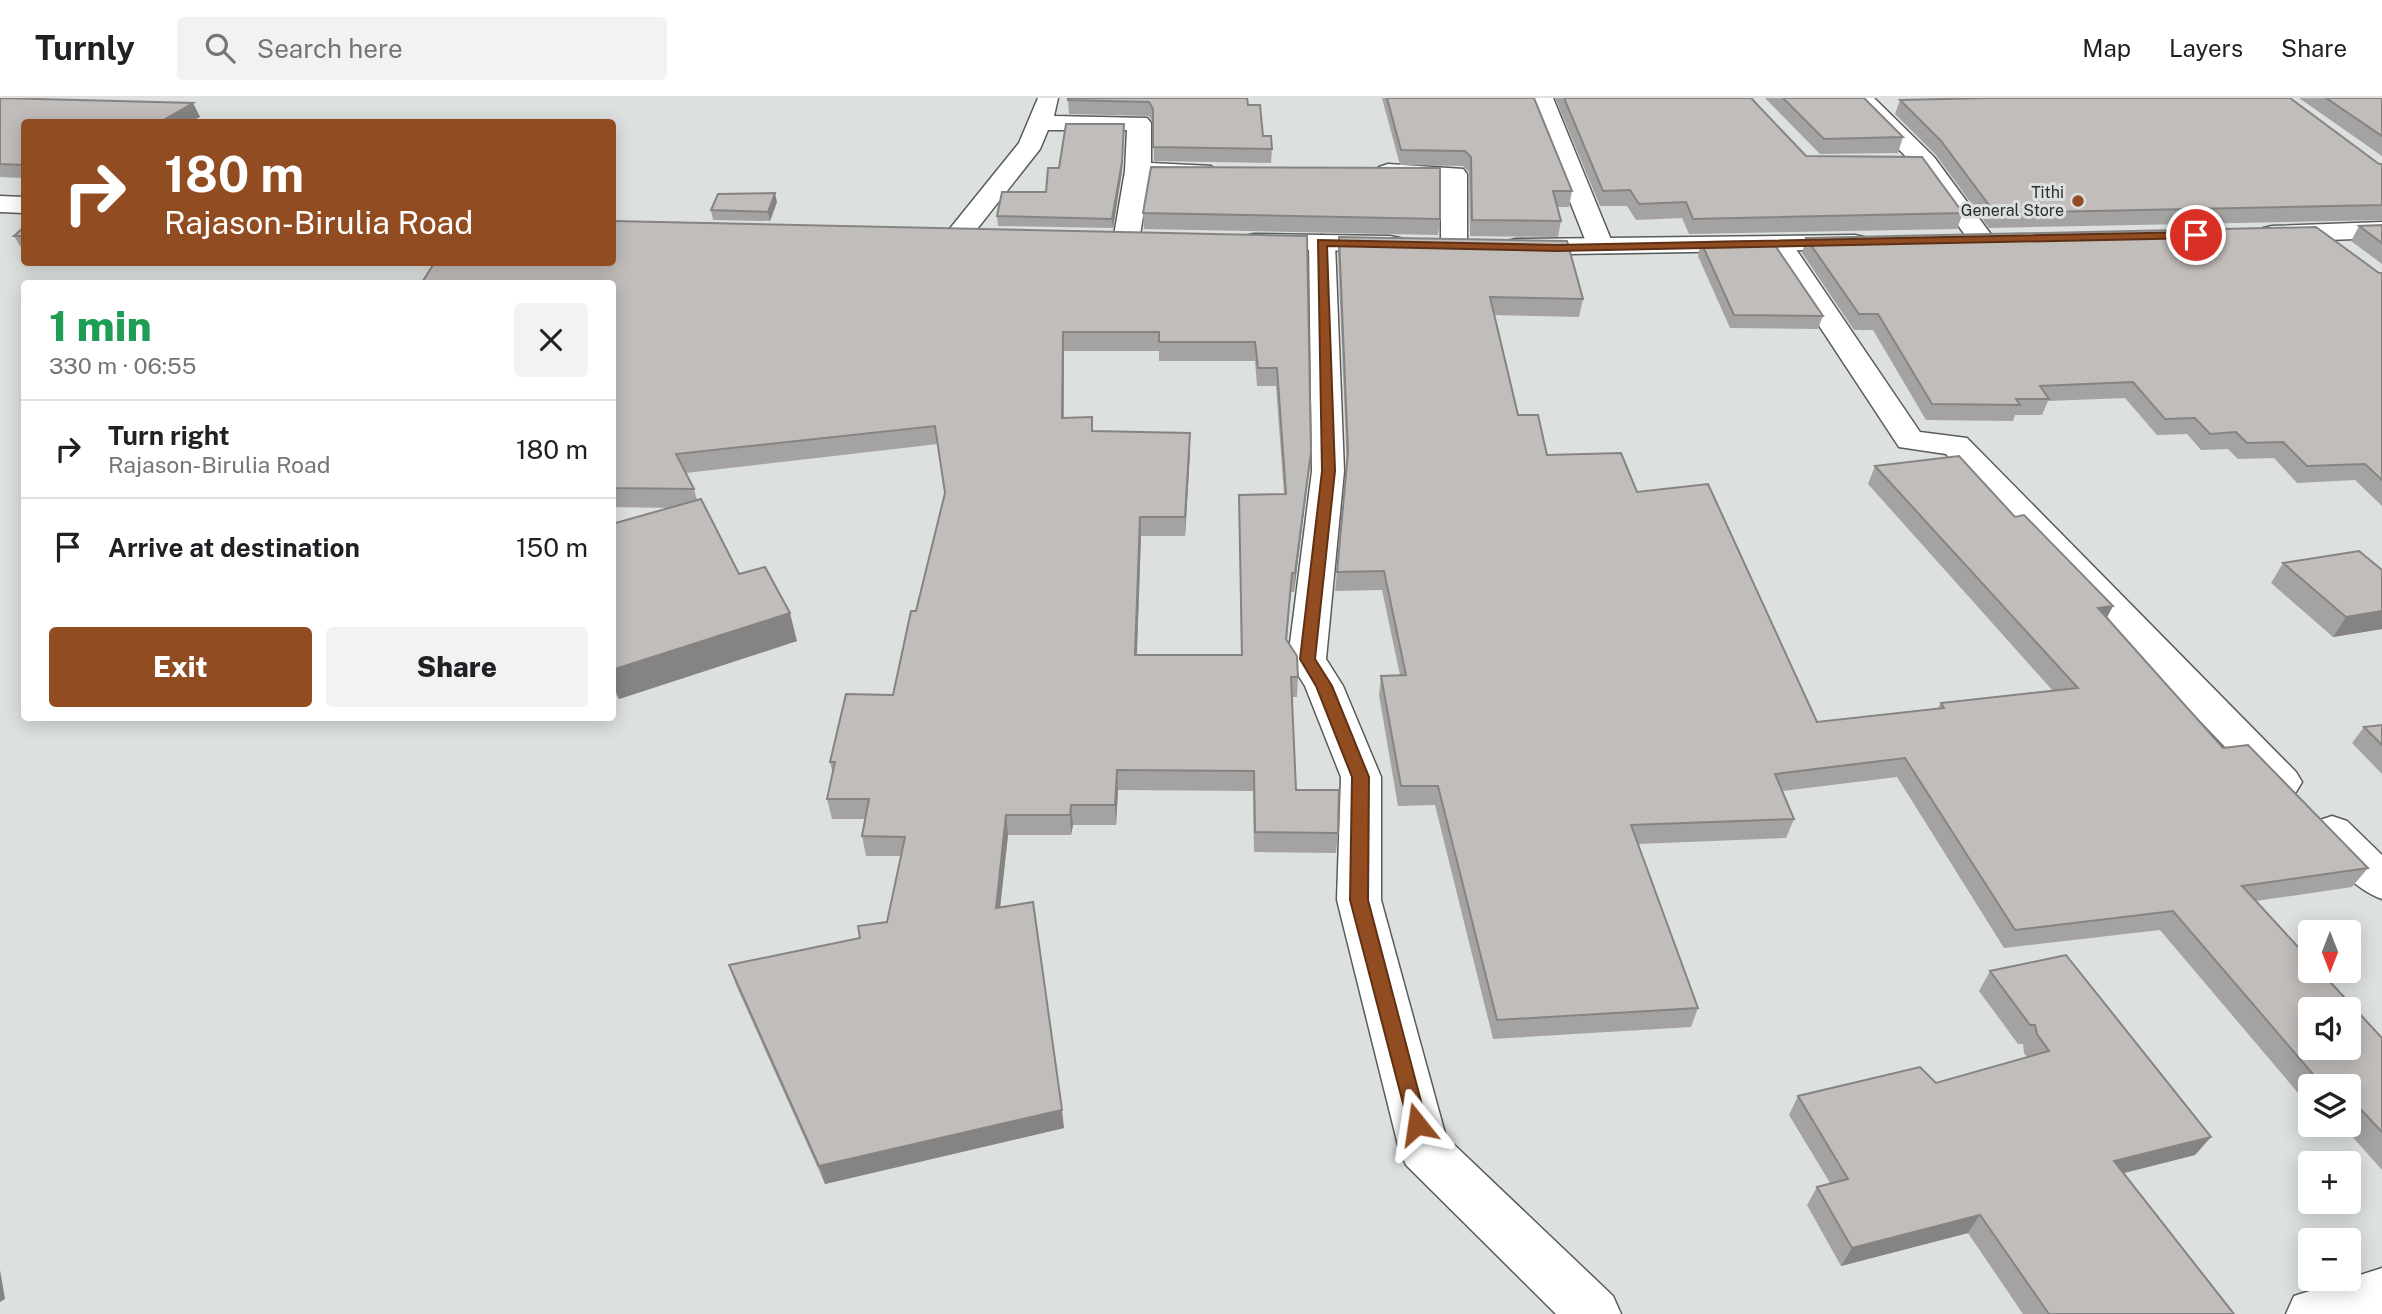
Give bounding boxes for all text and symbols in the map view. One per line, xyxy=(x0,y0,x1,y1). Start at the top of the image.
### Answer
search box xyxy=(177,17,667,80)
text: Turnly xyxy=(35,29,135,67)
icon: search xyxy=(201,29,239,67)
text: Search here xyxy=(257,33,403,64)
text: Map xyxy=(2082,34,2131,62)
text: Layers xyxy=(2169,34,2243,62)
text: Share xyxy=(2281,34,2347,62)
text: 180 m xyxy=(164,145,304,203)
icon: right xyxy=(49,147,140,238)
place label: Tithi General Store xyxy=(1961,183,2064,220)
marker: Tithi General Store xyxy=(2070,193,2086,209)
text: Rajason-Birulia Road xyxy=(164,204,473,241)
pin xyxy=(2166,205,2226,265)
icon: arrive xyxy=(2177,216,2215,254)
text: 1 min xyxy=(49,301,152,350)
button: close xyxy=(514,303,588,377)
text: 330 m · 06:55 xyxy=(49,352,196,379)
text: Turn right xyxy=(108,420,230,451)
icon: right xyxy=(49,430,87,468)
text: 180 m xyxy=(516,434,588,465)
text: Rajason-Birulia Road xyxy=(108,451,330,478)
icon: arrive xyxy=(49,528,87,566)
text: Arrive at destination xyxy=(108,532,360,563)
text: 150 m xyxy=(516,532,588,563)
button: Exit xyxy=(49,627,312,707)
button: Share xyxy=(326,627,588,707)
north arrow xyxy=(2298,920,2361,984)
map controls xyxy=(2298,920,2361,1291)
button: sound xyxy=(2298,997,2361,1060)
button: layers xyxy=(2298,1074,2361,1137)
position arrow xyxy=(1380,1087,1454,1161)
button: + xyxy=(2298,1151,2361,1214)
button: − xyxy=(2298,1228,2361,1291)

